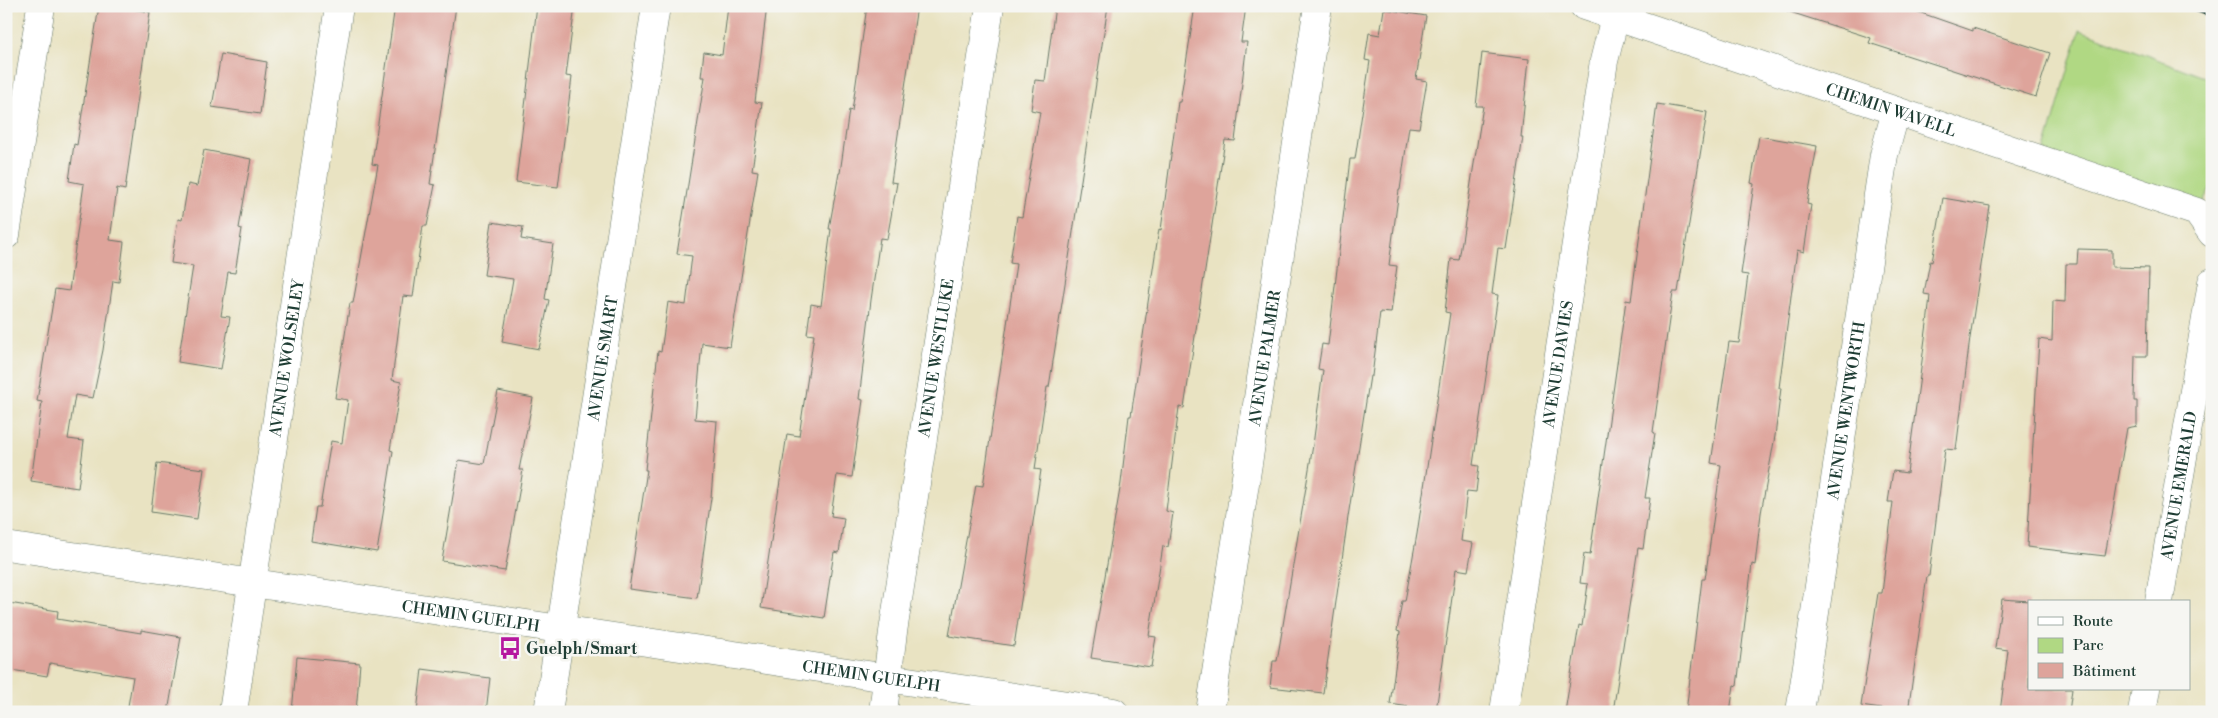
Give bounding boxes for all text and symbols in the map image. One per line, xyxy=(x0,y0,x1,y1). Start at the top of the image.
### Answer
street label: CHEMIN WAVELL xyxy=(1823,79,1959,141)
street label: AVENUE WOLSELEY xyxy=(265,277,309,439)
street label: AVENUE WESTLUKE xyxy=(914,277,959,440)
street label: AVENUE PALMER xyxy=(1245,288,1286,429)
street label: AVENUE SMART xyxy=(584,294,623,423)
street label: AVENUE DAVIES xyxy=(1539,299,1578,430)
street label: AVENUE WENTWORTH xyxy=(1823,320,1870,502)
street label: AVENUE EMERALD xyxy=(2157,410,2201,563)
street label: CHEMIN GUELPH xyxy=(400,596,541,637)
legend xyxy=(2028,600,2190,690)
text: Route xyxy=(2073,612,2113,631)
bus stop icon: Guelph / Smart xyxy=(497,635,523,661)
text: Parc xyxy=(2073,636,2104,655)
place label: Guelph / Smart xyxy=(526,639,637,659)
street label: CHEMIN GUELPH xyxy=(801,656,942,697)
text: Bâtiment xyxy=(2072,662,2137,681)

